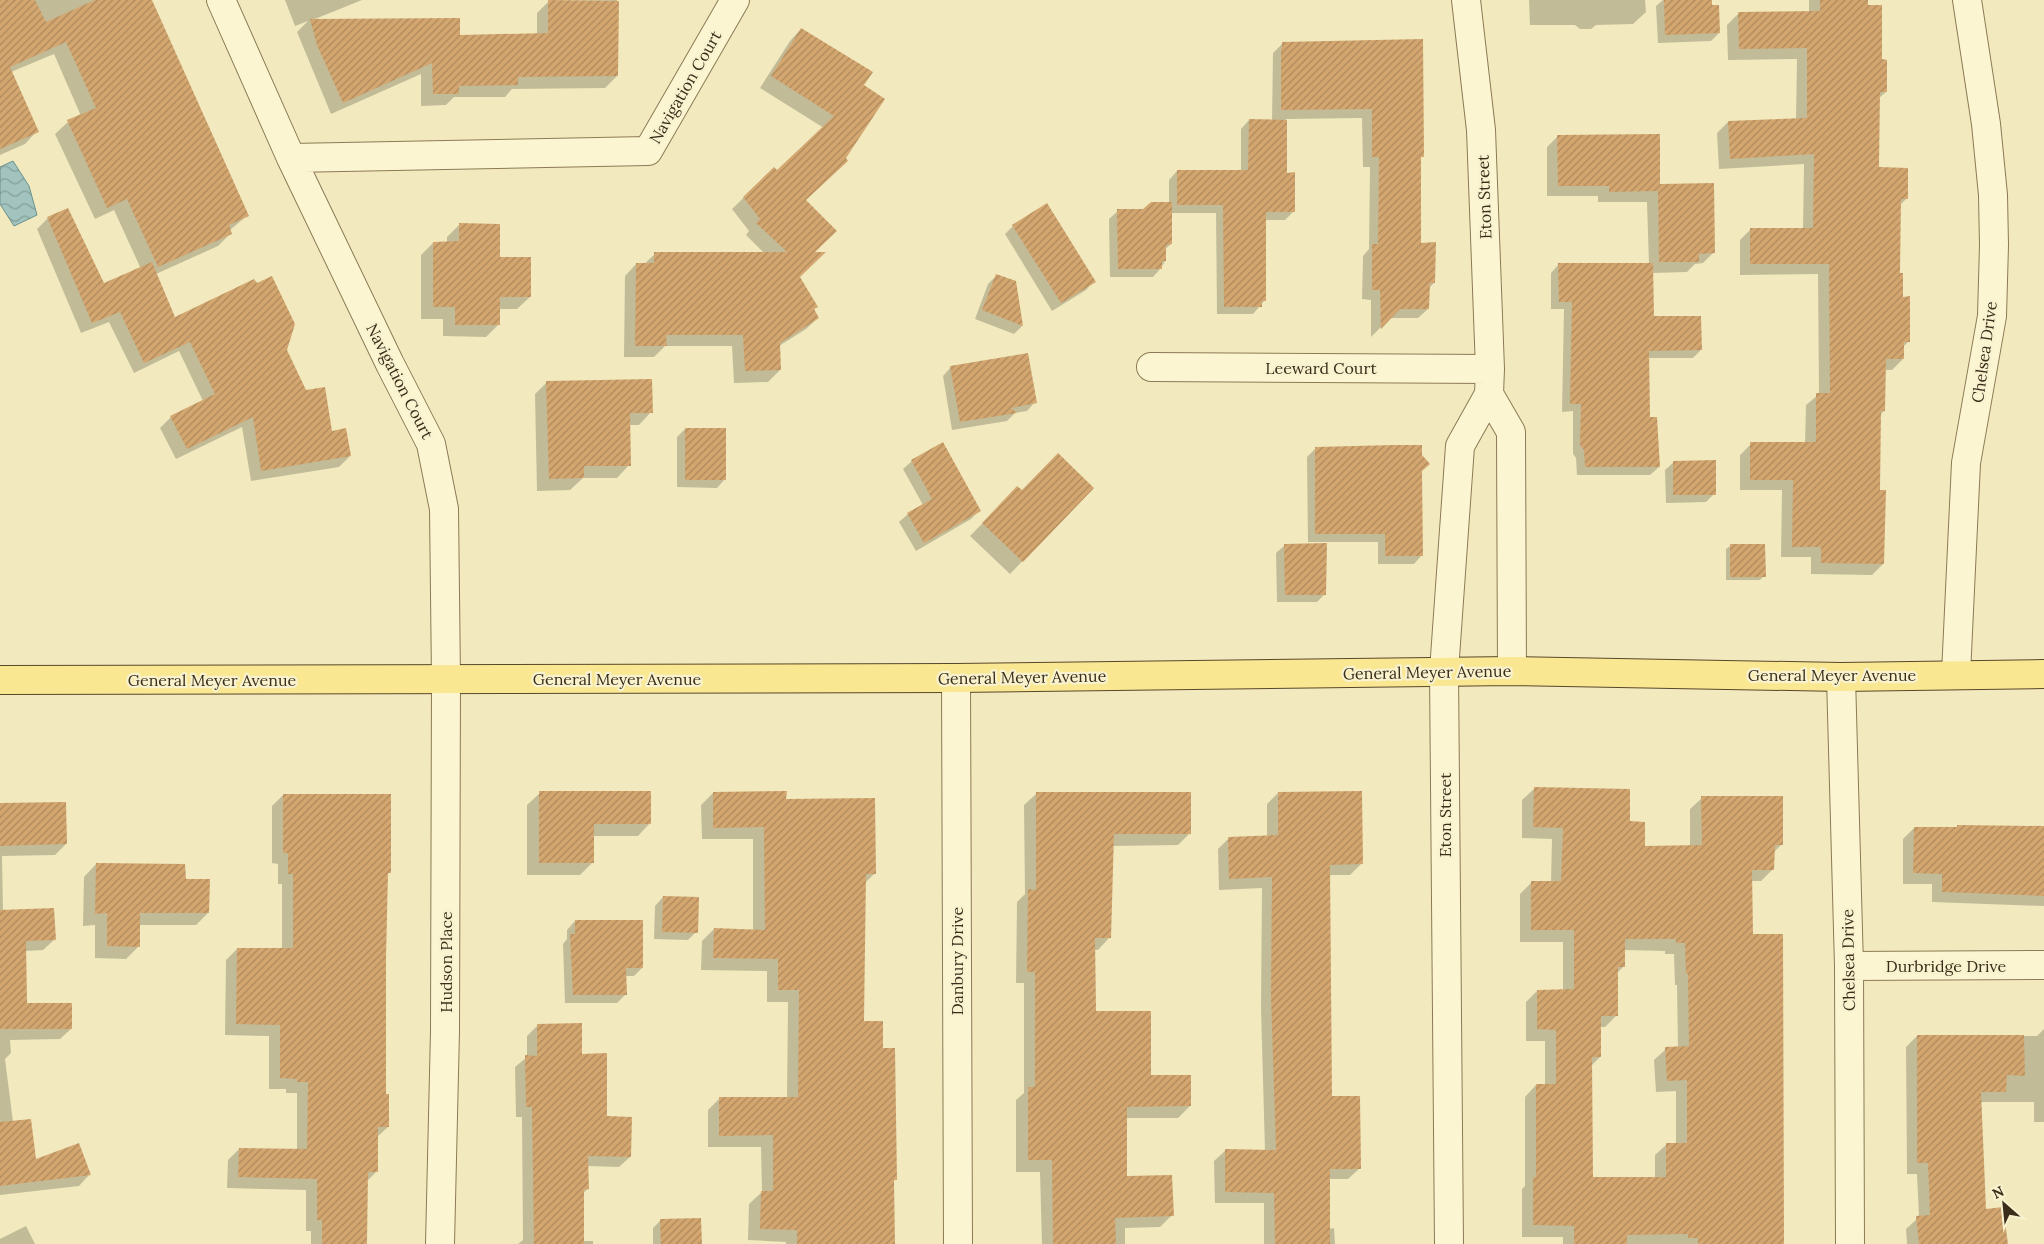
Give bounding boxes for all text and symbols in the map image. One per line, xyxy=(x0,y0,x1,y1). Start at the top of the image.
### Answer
street label: Navigation Court xyxy=(645,26,726,147)
street label: Eton Street xyxy=(1473,154,1495,240)
street label: Chelsea Drive xyxy=(1967,300,2001,404)
street label: Navigation Court xyxy=(362,320,438,443)
street label: Leeward Court xyxy=(1265,358,1377,378)
street label: General Meyer Avenue xyxy=(1343,661,1512,683)
street label: General Meyer Avenue xyxy=(1748,665,1917,685)
street label: General Meyer Avenue xyxy=(938,666,1107,688)
street label: General Meyer Avenue xyxy=(533,669,702,689)
street label: General Meyer Avenue xyxy=(128,670,297,690)
street label: Eton Street xyxy=(1435,772,1455,857)
street label: Danbury Drive xyxy=(947,906,967,1015)
street label: Chelsea Drive xyxy=(1837,908,1859,1011)
street label: Hudson Place xyxy=(436,911,456,1013)
street label: Durbridge Drive xyxy=(1886,956,2006,976)
north arrow xyxy=(1979,1179,2029,1229)
text: N xyxy=(1989,1182,2007,1203)

